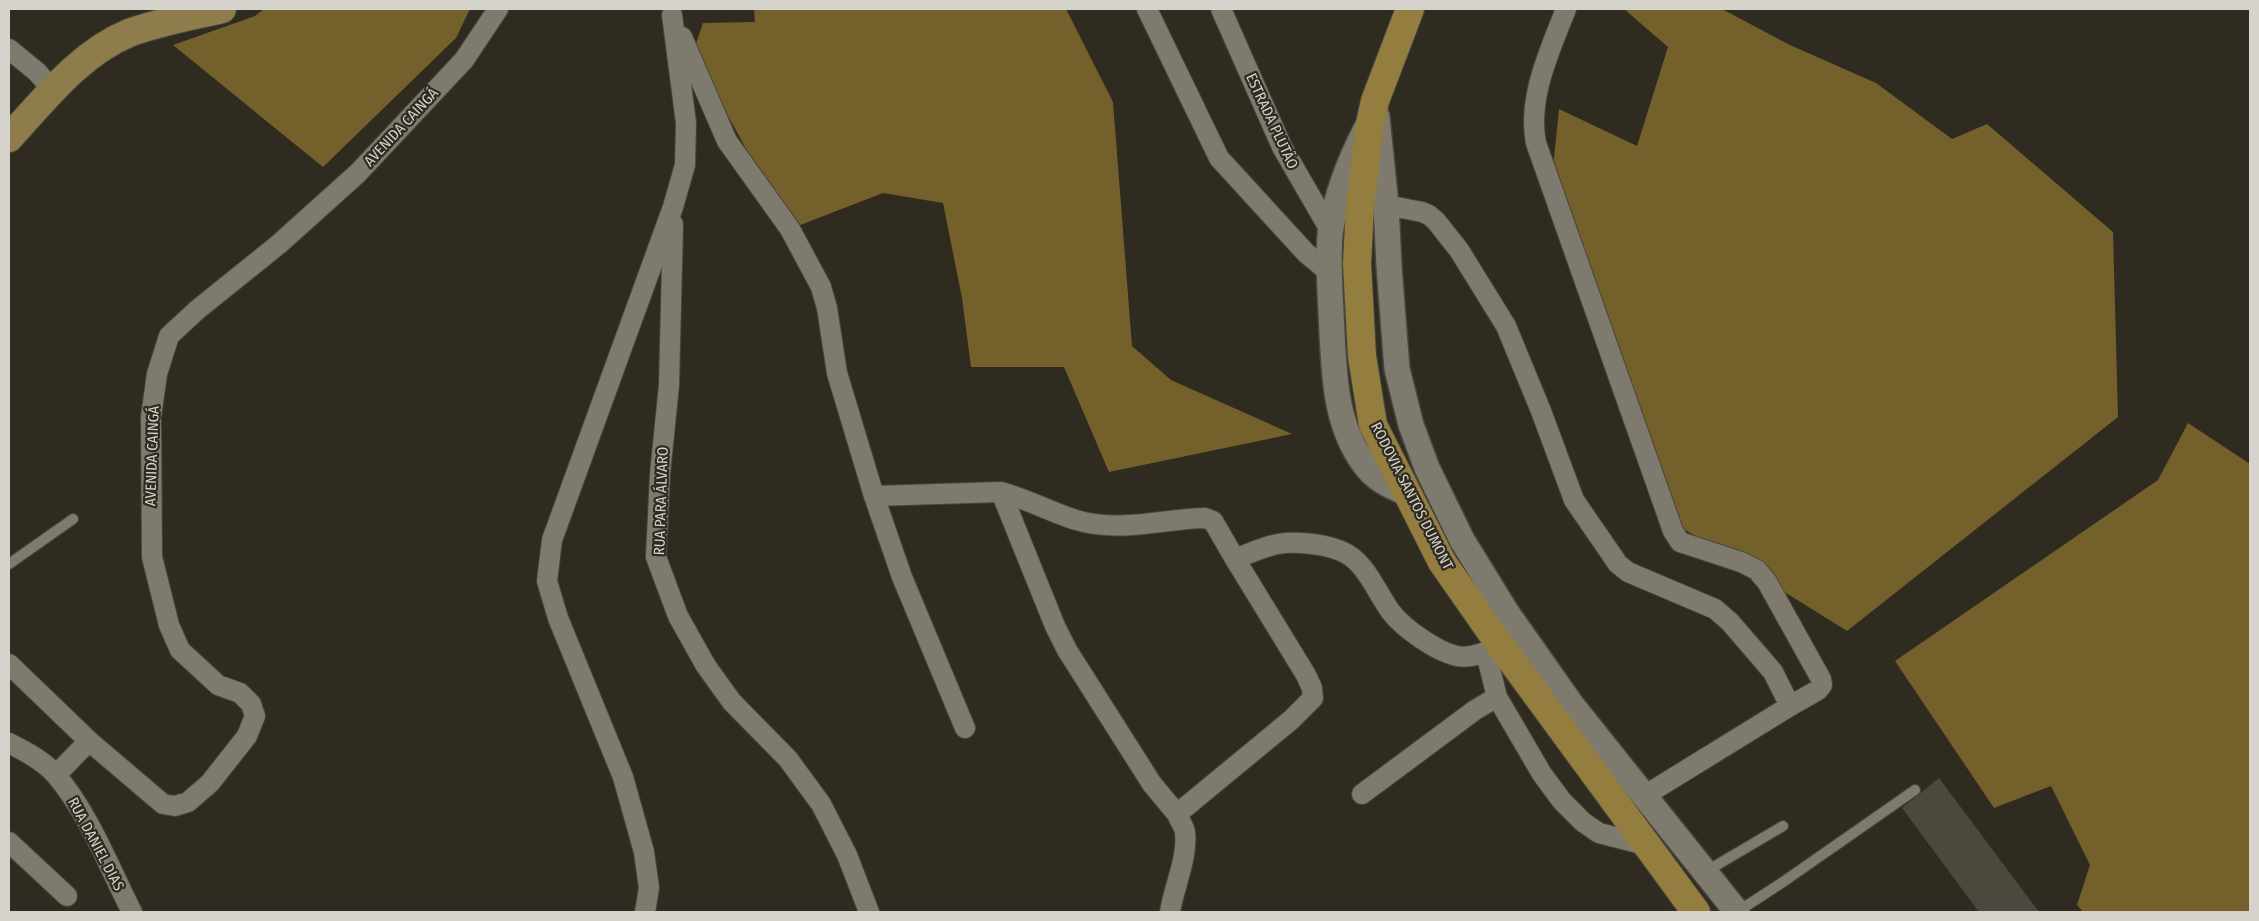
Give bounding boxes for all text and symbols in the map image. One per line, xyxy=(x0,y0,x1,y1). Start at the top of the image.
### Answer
street label: ESTRADA PLUTÃO xyxy=(1242,70,1302,172)
street label: AVENIDA CAINGÁ xyxy=(360,84,442,170)
street label: AVENIDA CAINGÁ xyxy=(141,405,163,506)
street label: RODOVIA SANTOS DUMONT xyxy=(1367,419,1457,573)
street label: RUA PARA ÁLVARO xyxy=(650,446,672,556)
street label: RUA DANIEL DIAS xyxy=(64,794,128,894)

